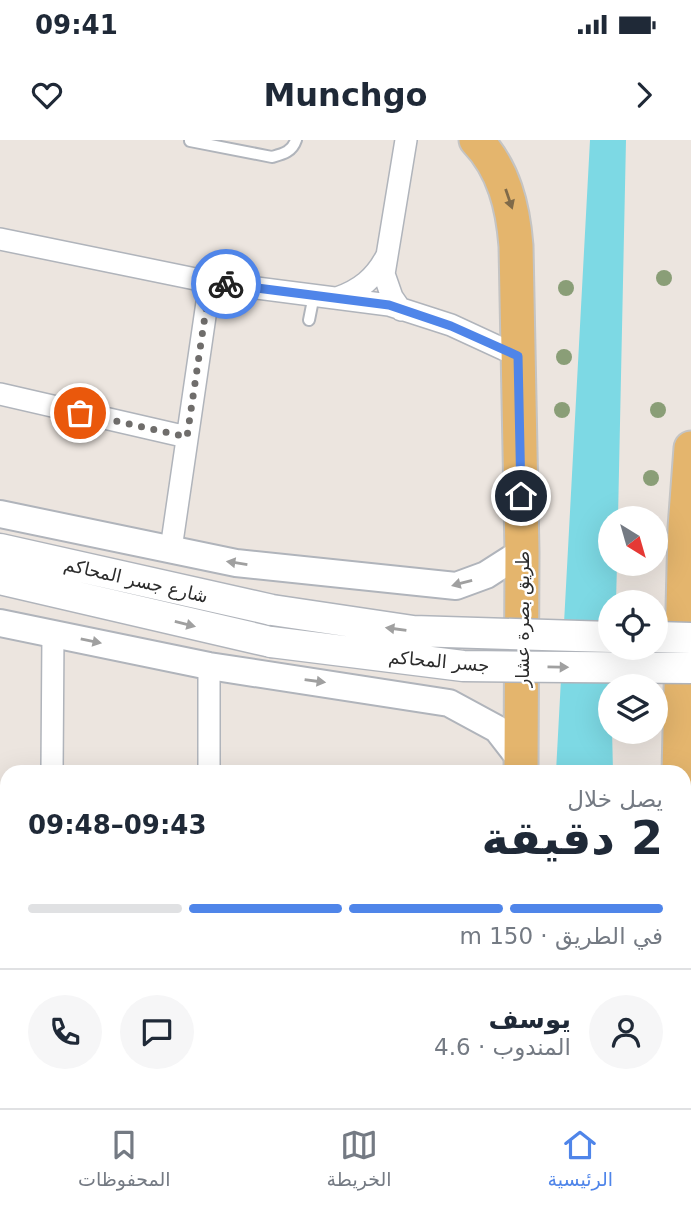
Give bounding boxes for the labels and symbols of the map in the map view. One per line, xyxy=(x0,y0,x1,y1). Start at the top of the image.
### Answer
one-way arrow xyxy=(504,188,515,209)
courier xyxy=(191,249,261,319)
pin xyxy=(50,383,110,443)
pin xyxy=(491,466,551,526)
north arrow xyxy=(598,506,668,576)
street label: طريق بصرة عشار xyxy=(512,551,534,688)
street label: شارع جسر المحاكم xyxy=(62,553,210,608)
one-way arrow xyxy=(225,557,247,568)
one-way arrow xyxy=(451,578,473,589)
one-way arrow xyxy=(174,618,196,629)
one-way arrow xyxy=(385,623,407,634)
one-way arrow xyxy=(80,636,102,647)
street label: جسر المحاكم xyxy=(387,646,490,677)
one-way arrow xyxy=(548,661,570,672)
one-way arrow xyxy=(304,676,326,687)

